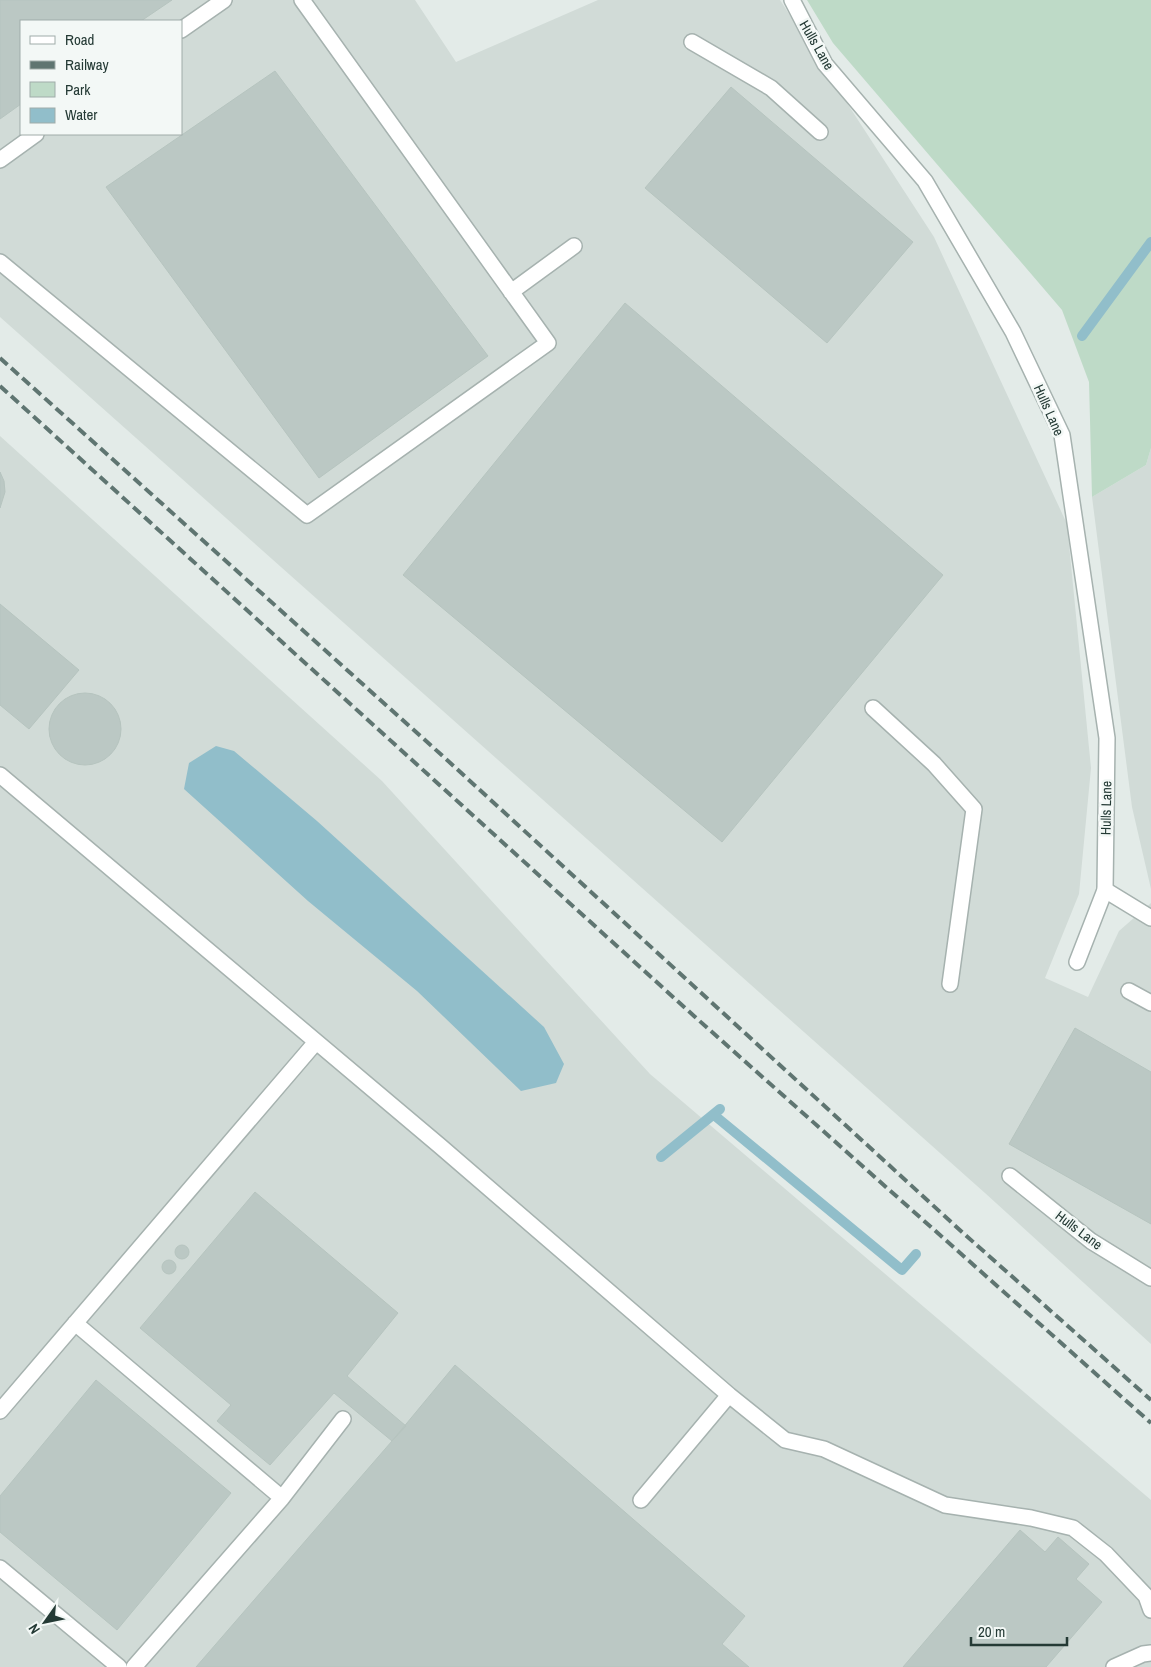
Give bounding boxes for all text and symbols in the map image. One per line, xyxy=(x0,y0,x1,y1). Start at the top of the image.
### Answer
street label: Hulls Lane xyxy=(796,17,838,73)
legend xyxy=(20,20,182,135)
text: Road xyxy=(65,29,94,50)
text: Railway xyxy=(65,54,110,75)
text: Park xyxy=(65,79,91,100)
text: Water xyxy=(65,104,97,125)
street label: Hulls Lane xyxy=(1030,382,1068,438)
street label: Hulls Lane xyxy=(1097,781,1115,835)
street label: Hulls Lane xyxy=(1052,1206,1106,1254)
north arrow xyxy=(20,1597,70,1647)
scale bar xyxy=(971,1614,1067,1646)
text: N xyxy=(24,1621,44,1637)
text: 20 m xyxy=(978,1621,1005,1642)

